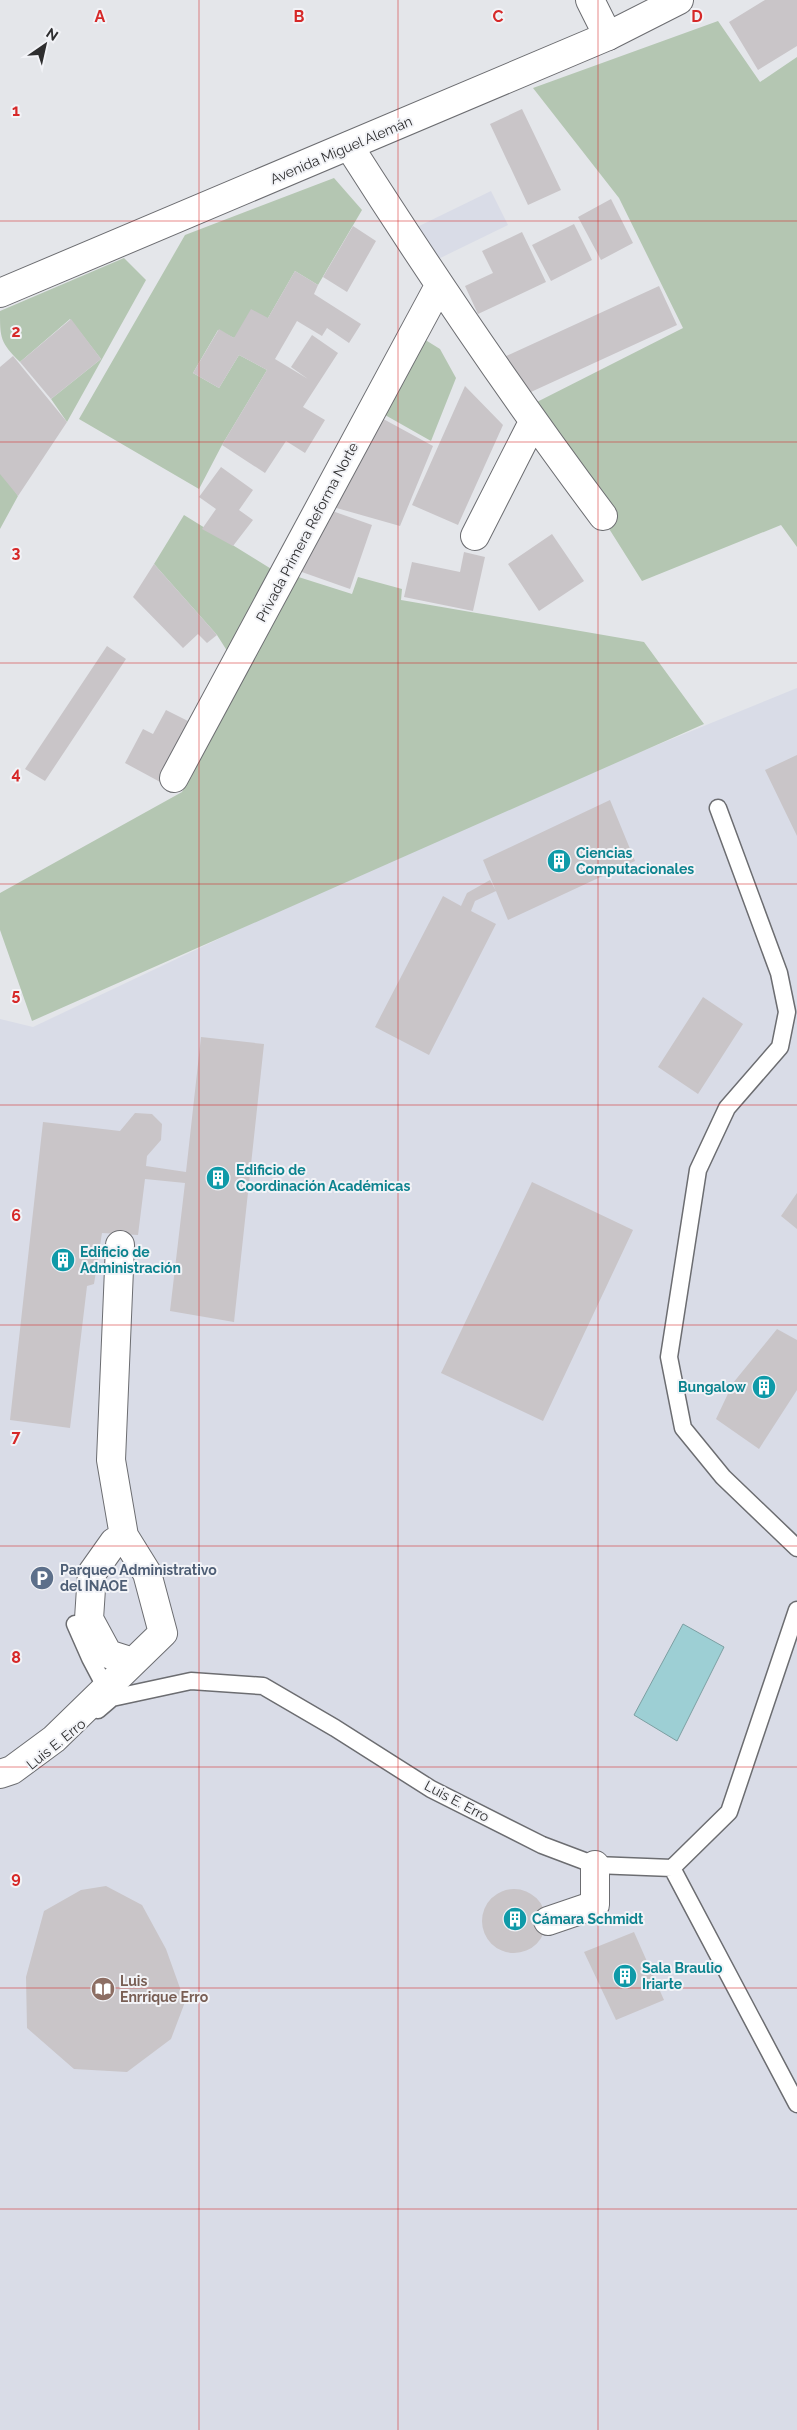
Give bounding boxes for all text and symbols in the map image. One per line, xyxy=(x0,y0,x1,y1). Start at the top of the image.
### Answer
text: A xyxy=(95,7,106,26)
text: B xyxy=(294,7,305,26)
text: C xyxy=(493,7,504,26)
text: D xyxy=(691,7,703,26)
north arrow xyxy=(20,20,70,70)
text: N xyxy=(43,25,61,44)
text: 1 xyxy=(12,101,20,120)
street label: Avenida Miguel Alemán xyxy=(268,113,414,187)
text: 2 xyxy=(11,322,21,341)
street label: Privada Primera Reforma Norte xyxy=(253,440,361,624)
text: 3 xyxy=(12,543,21,562)
text: 4 xyxy=(11,764,21,783)
place label: Ciencias Computacionales xyxy=(576,845,694,877)
building icon: Ciencias Computacionales xyxy=(546,848,572,874)
text: 5 xyxy=(12,985,21,1004)
place label: Edificio de Coordinación Académicas xyxy=(236,1162,410,1194)
building icon: Edificio de Coordinación Académicas xyxy=(205,1165,231,1191)
text: 6 xyxy=(11,1206,21,1225)
place label: Edificio de Administración xyxy=(80,1244,181,1276)
building icon: Edificio de Administración xyxy=(50,1247,76,1273)
building icon: Bungalow xyxy=(751,1374,777,1400)
place label: Bungalow xyxy=(678,1379,746,1395)
text: 7 xyxy=(12,1427,21,1446)
place label: Parqueo Administrativo del INAOE xyxy=(60,1562,217,1594)
parking icon: Parqueo Administrativo del INAOE xyxy=(29,1565,55,1591)
text: 8 xyxy=(11,1648,21,1667)
street label: Luis E. Erro xyxy=(23,1715,89,1773)
street label: Luis E. Erro xyxy=(422,1777,492,1825)
text: 9 xyxy=(11,1868,21,1887)
building icon: Cámara Schmidt xyxy=(502,1906,528,1932)
place label: Cámara Schmidt xyxy=(532,1911,644,1927)
place label: Sala Braulio Iriarte xyxy=(642,1960,723,1992)
building icon: Sala Braulio Iriarte xyxy=(612,1963,638,1989)
place label: Luis Enrrique Erro xyxy=(120,1973,209,2005)
library icon: Luis Enrrique Erro xyxy=(90,1976,116,2002)

